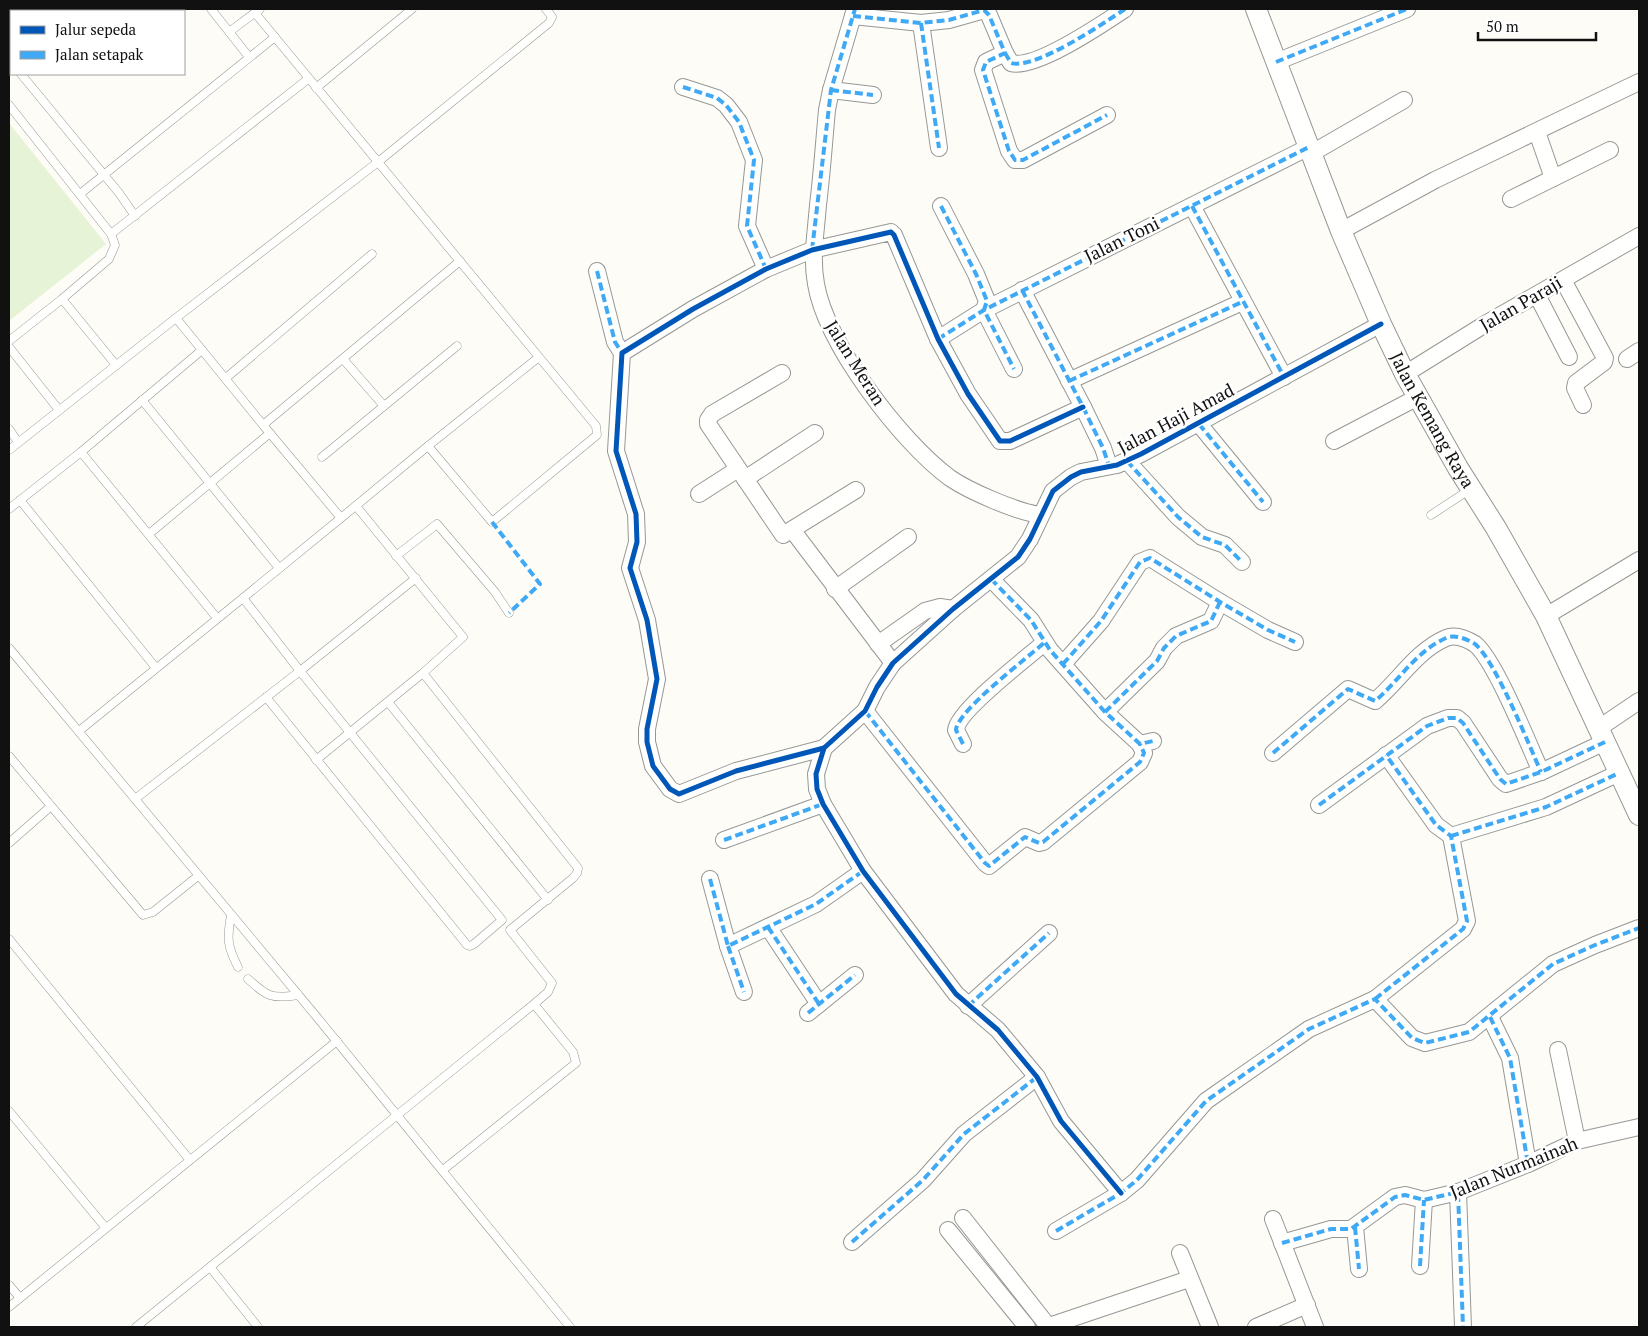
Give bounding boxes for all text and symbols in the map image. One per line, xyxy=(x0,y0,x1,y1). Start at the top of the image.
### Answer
legend xyxy=(10,10,185,75)
scale bar xyxy=(1478,10,1596,42)
text: 50 m xyxy=(1486,16,1519,36)
text: Jalur sepeda xyxy=(55,19,137,39)
text: Jalan setapak xyxy=(55,44,144,64)
street label: Jalan Toni xyxy=(1080,211,1163,268)
street label: Jalan Paraji xyxy=(1475,270,1566,336)
street label: Jalan Meran xyxy=(820,315,892,410)
street label: Jalan Kemang Raya xyxy=(1385,348,1481,492)
street label: Jalan Haji Amad xyxy=(1113,377,1238,459)
street label: Jalan Nurmainah xyxy=(1446,1130,1581,1204)

